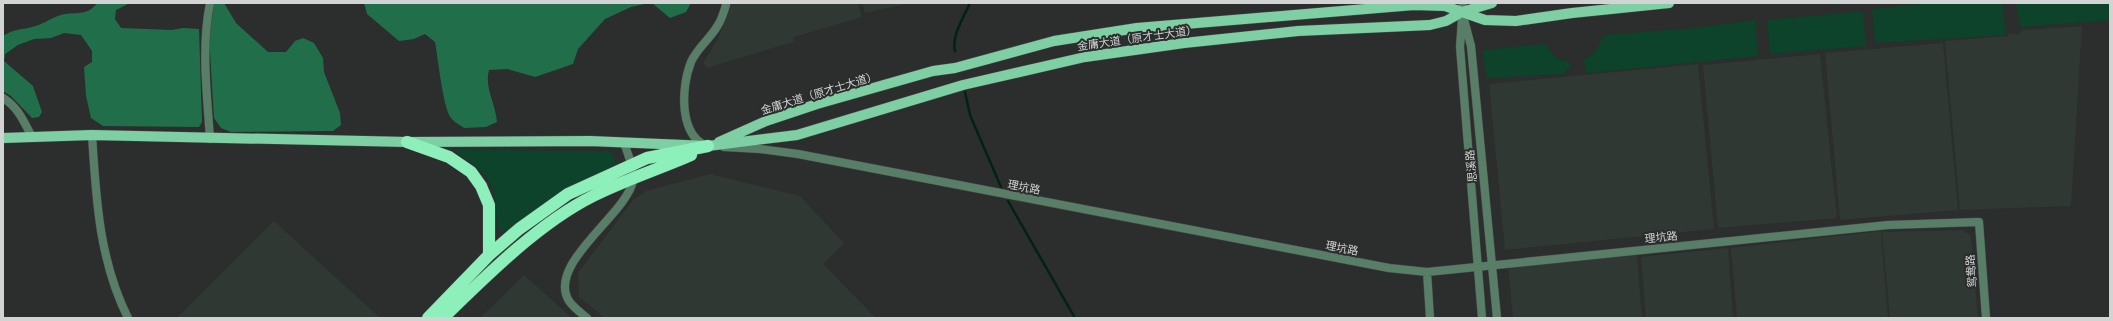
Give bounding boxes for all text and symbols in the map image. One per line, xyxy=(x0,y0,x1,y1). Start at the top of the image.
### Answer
street label: 金庸大道（原才士大道） xyxy=(1076,24,1198,53)
street label: 金庸大道（原才士大道） xyxy=(759,70,879,117)
street label: 思溪路 xyxy=(1464,149,1479,183)
street label: 理坑路 xyxy=(1006,178,1041,197)
street label: 理坑路 xyxy=(1644,229,1678,246)
street label: 理坑路 xyxy=(1324,239,1359,258)
street label: 鸳鸯路 xyxy=(1964,254,1979,288)

